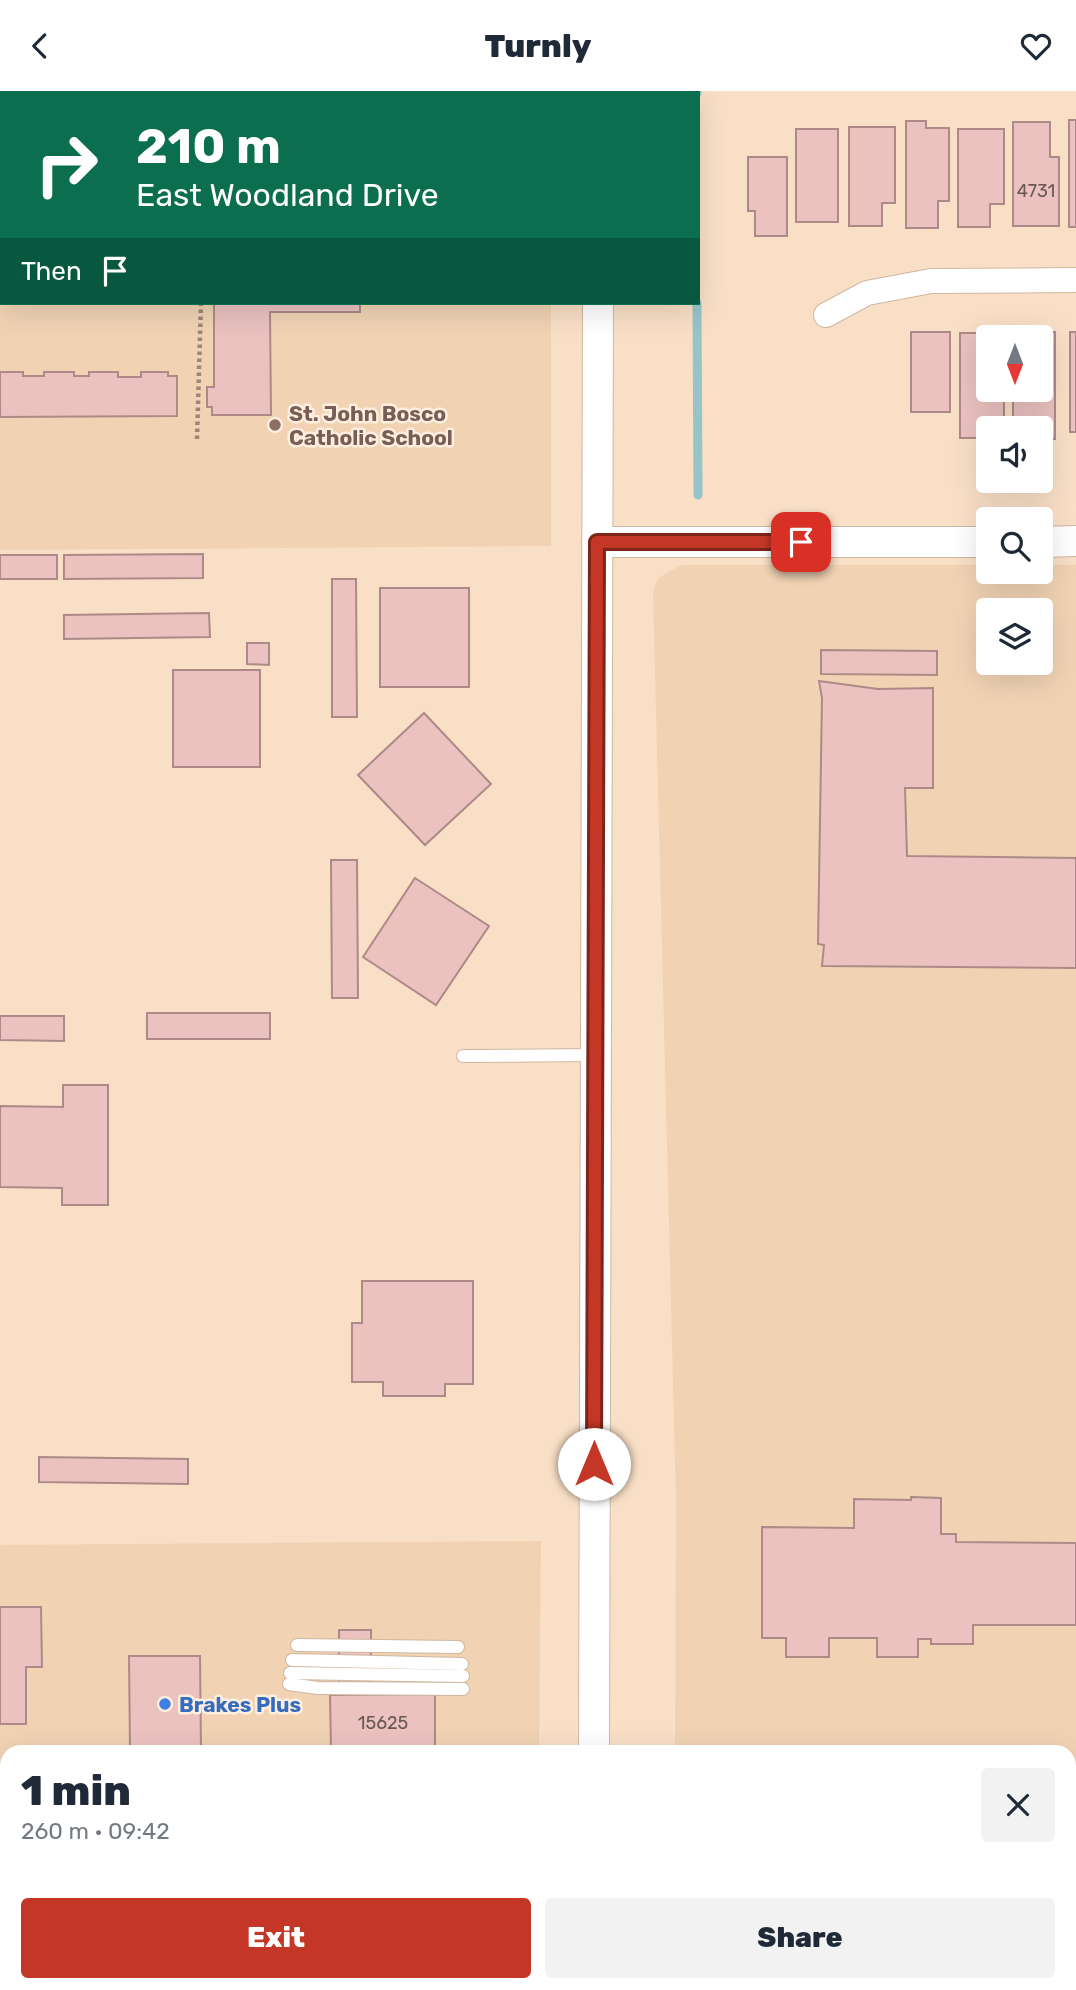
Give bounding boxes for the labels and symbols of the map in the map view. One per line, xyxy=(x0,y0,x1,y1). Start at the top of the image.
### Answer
house number: 4731 xyxy=(1017,180,1055,202)
north arrow xyxy=(976,325,1054,403)
place label: St. John Bosco Catholic School xyxy=(289,401,453,450)
marker: St. John Bosco Catholic School xyxy=(267,417,283,433)
pin xyxy=(771,512,831,572)
position arrow xyxy=(557,1427,631,1501)
place label: Brakes Plus xyxy=(179,1692,301,1717)
marker: Brakes Plus xyxy=(157,1696,173,1712)
house number: 15625 xyxy=(358,1712,408,1734)

